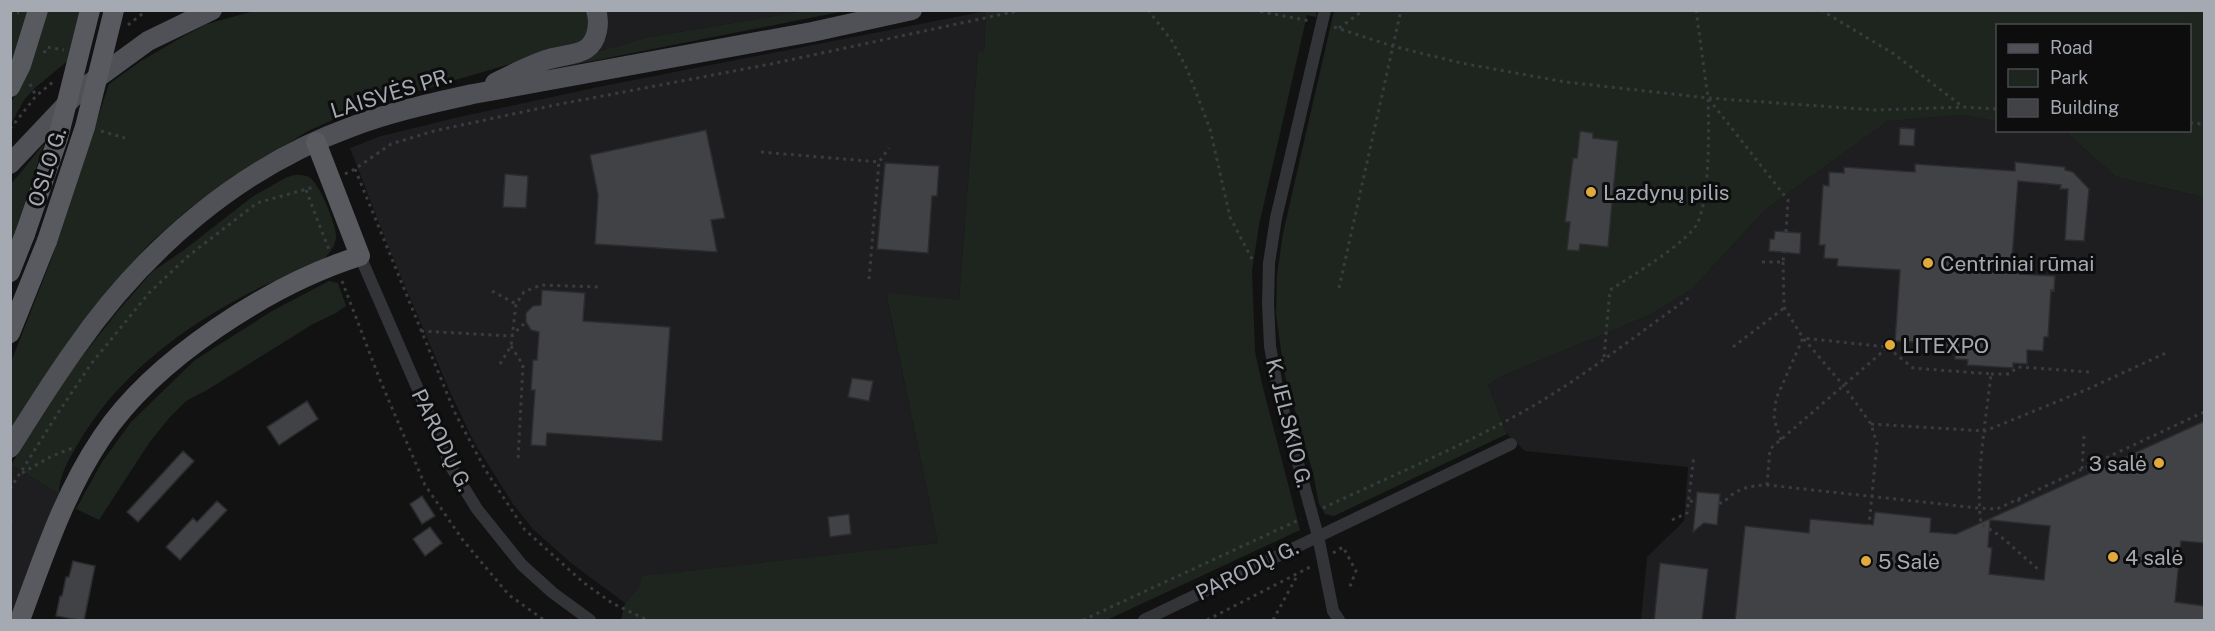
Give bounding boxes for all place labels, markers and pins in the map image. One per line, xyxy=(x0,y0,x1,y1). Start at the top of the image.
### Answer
place label: Lazdynų pilis xyxy=(1603,180,1729,205)
marker: Lazdynų pilis xyxy=(1584,185,1598,199)
place label: Centriniai rūmai xyxy=(1940,251,2094,276)
marker: Centriniai rūmai xyxy=(1921,256,1935,270)
place label: LITEXPO xyxy=(1902,333,1989,358)
marker: LITEXPO xyxy=(1883,338,1897,352)
place label: 3 salė xyxy=(2089,451,2147,476)
marker: 3 salė xyxy=(2152,456,2166,470)
place label: 4 salė xyxy=(2125,545,2183,570)
place label: 5 Salė xyxy=(1878,549,1940,574)
marker: 4 salė xyxy=(2106,550,2120,564)
marker: 5 Salė xyxy=(1859,554,1873,568)

